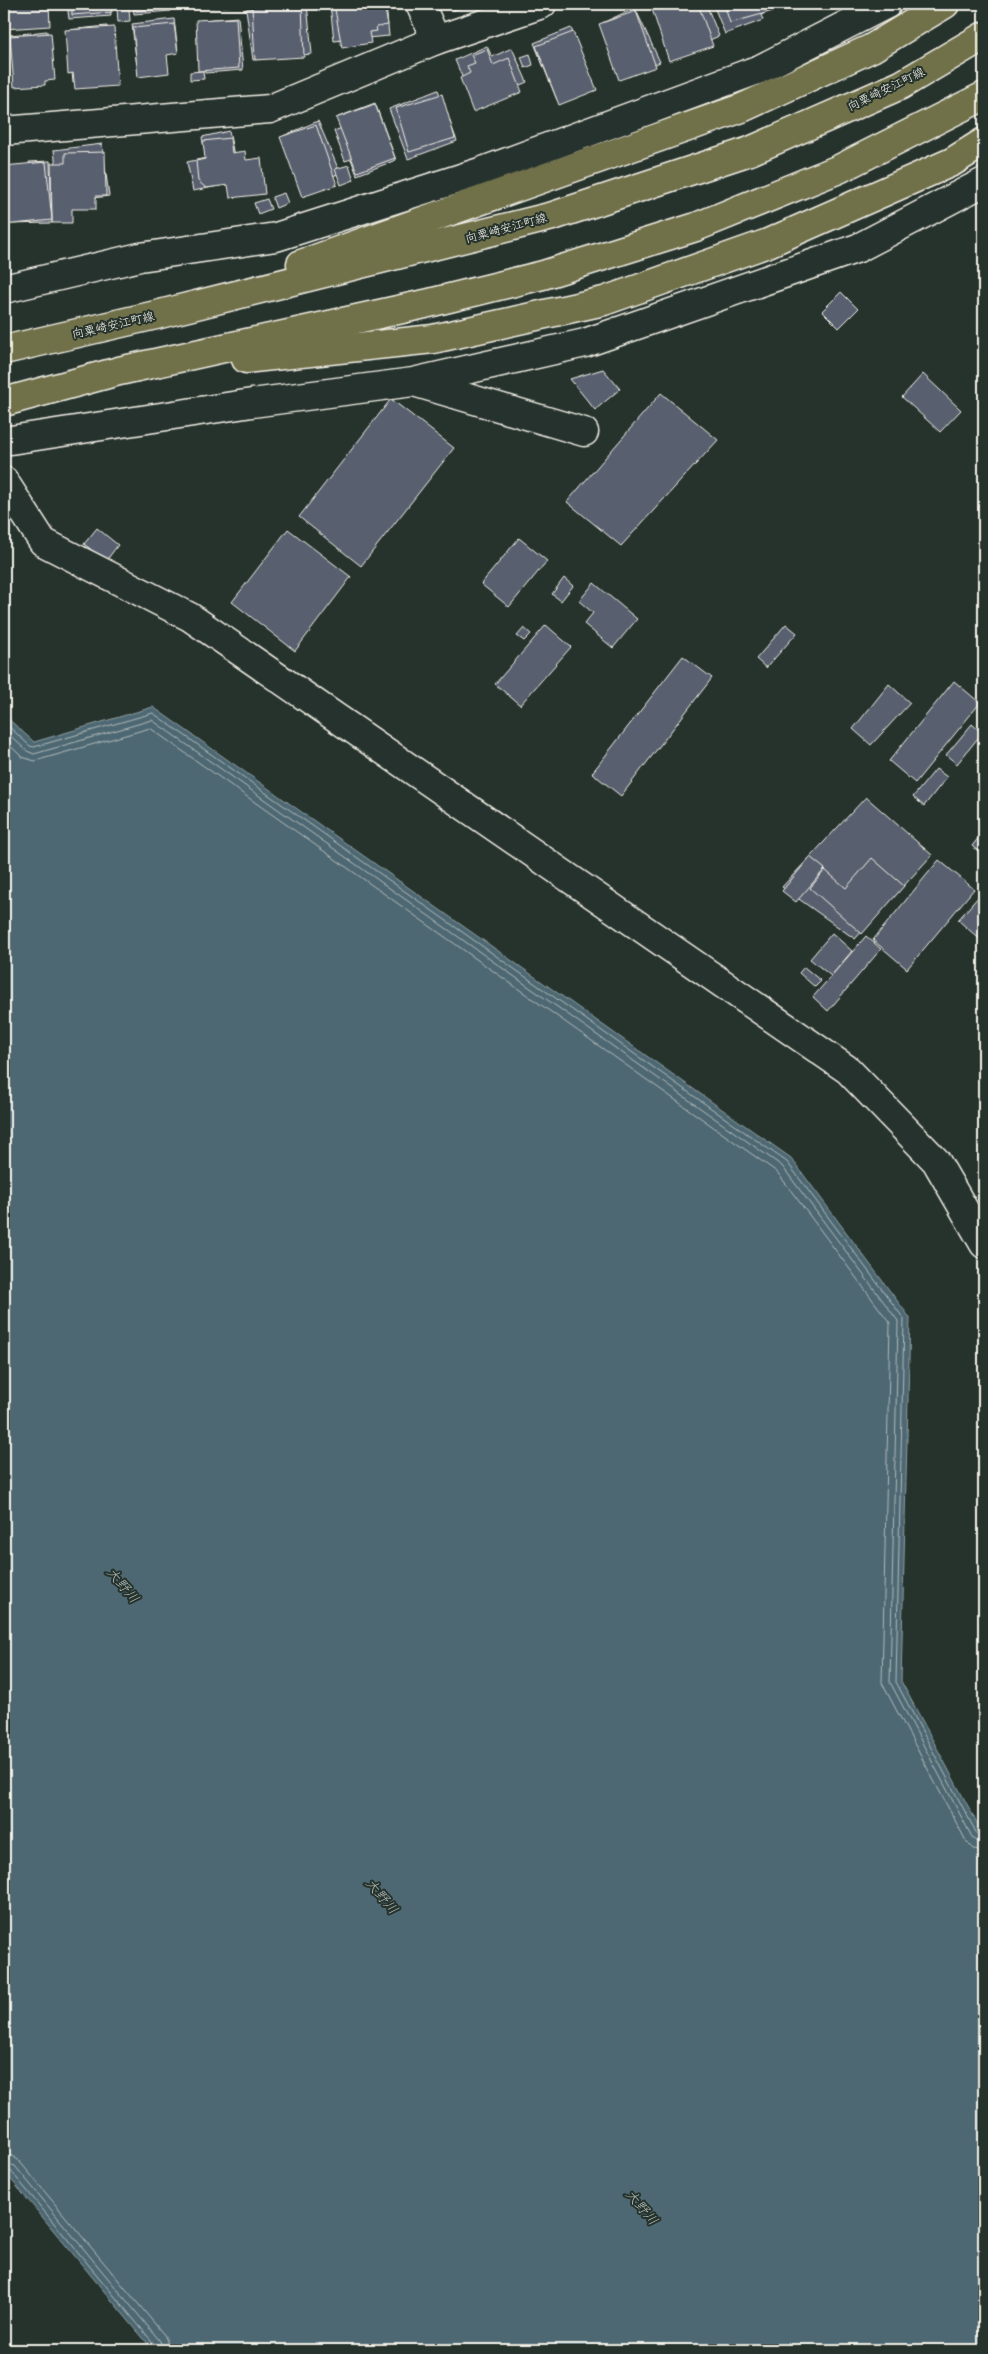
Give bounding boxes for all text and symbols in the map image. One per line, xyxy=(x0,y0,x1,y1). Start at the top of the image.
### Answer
street label: 向粟崎安江町線 xyxy=(845,63,927,115)
street label: 向粟崎安江町線 xyxy=(463,209,549,247)
street label: 向粟崎安江町線 xyxy=(70,308,156,342)
water label: 大野川 xyxy=(103,1563,143,1607)
water label: 大野川 xyxy=(362,1874,402,1918)
water label: 大野川 xyxy=(622,2185,662,2229)

